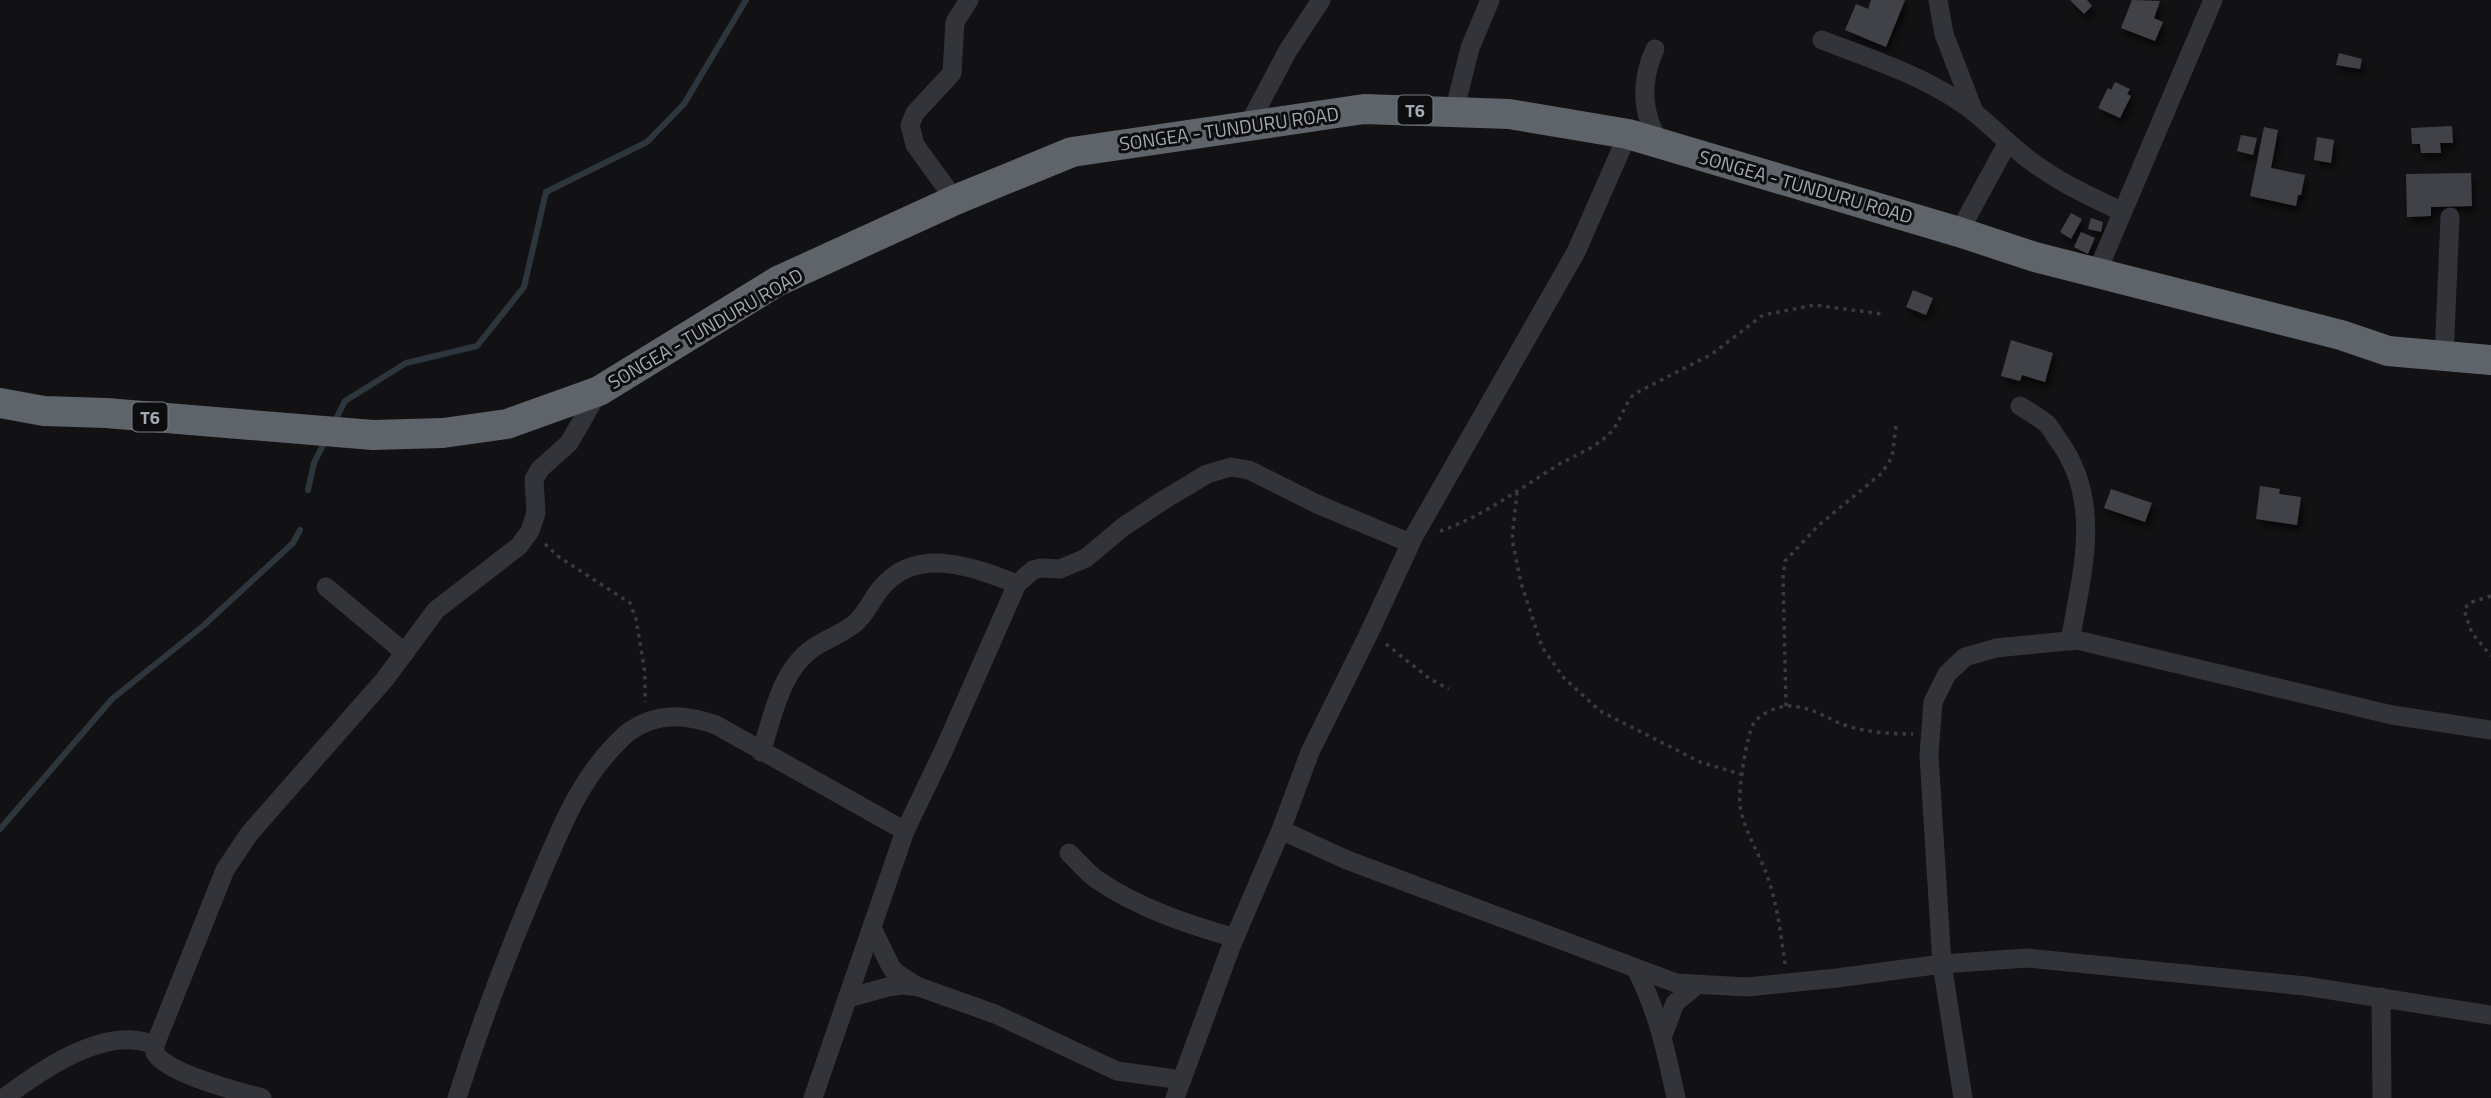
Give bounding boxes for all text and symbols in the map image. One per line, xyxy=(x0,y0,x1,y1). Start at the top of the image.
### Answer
road number: T6 xyxy=(1398,96,1432,124)
street label: SONGEA - TUNDURU ROAD xyxy=(1117,98,1341,158)
street label: SONGEA - TUNDURU ROAD xyxy=(1696,142,1916,230)
street label: SONGEA - TUNDURU ROAD xyxy=(602,260,808,396)
road number: T6 xyxy=(132,402,168,432)

